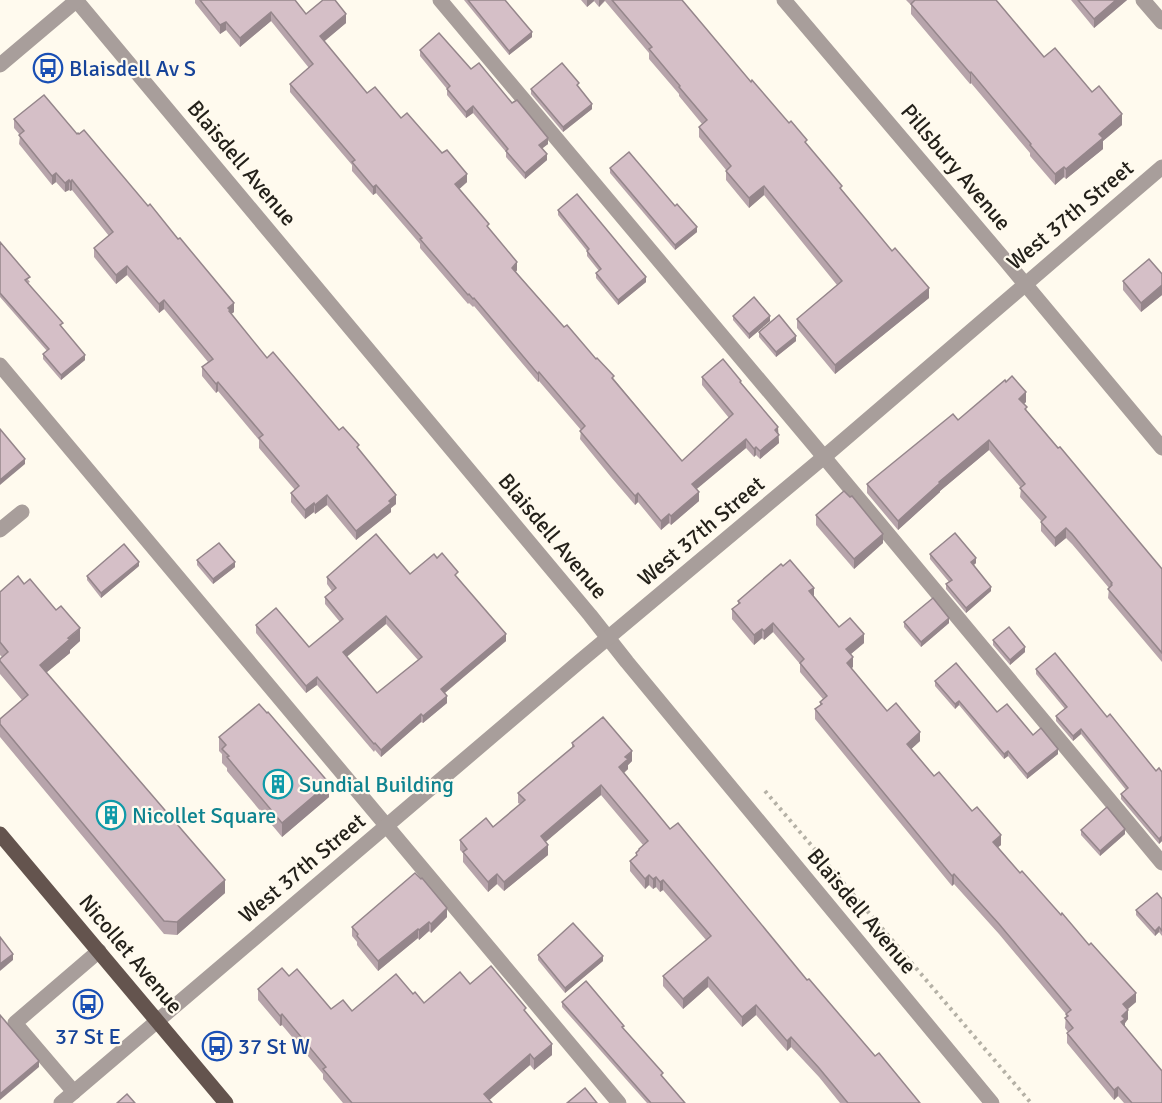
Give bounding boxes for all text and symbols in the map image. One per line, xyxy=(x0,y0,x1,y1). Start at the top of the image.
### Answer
bus stop icon: Blaisdell Av S xyxy=(32,52,64,84)
place label: Blaisdell Av S xyxy=(69,55,196,82)
street label: Blaisdell Avenue xyxy=(182,95,302,231)
street label: Pillsbury Avenue xyxy=(895,98,1017,236)
street label: West 37th Street xyxy=(1001,154,1139,276)
street label: Blaisdell Avenue xyxy=(493,468,613,604)
street label: West 37th Street xyxy=(632,470,770,592)
building icon: Sundial Building xyxy=(262,768,294,800)
place label: Sundial Building xyxy=(299,771,454,798)
building icon: Nicollet Square xyxy=(95,799,127,831)
place label: Nicollet Square xyxy=(132,802,276,829)
street label: West 37th Street xyxy=(233,807,371,929)
street label: Blaisdell Avenue xyxy=(802,843,922,979)
street label: Nicollet Avenue xyxy=(73,889,189,1019)
bus stop icon: 37 St E xyxy=(72,988,104,1020)
place label: 37 St E xyxy=(55,1023,121,1050)
bus stop icon: 37 St W xyxy=(201,1030,233,1062)
place label: 37 St W xyxy=(238,1033,310,1060)

